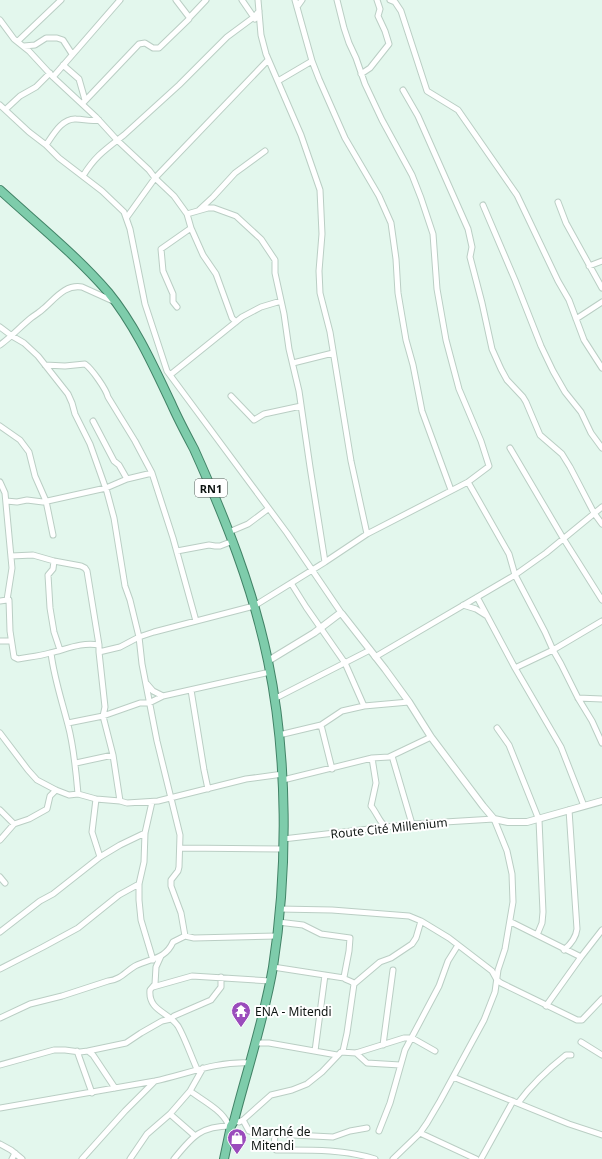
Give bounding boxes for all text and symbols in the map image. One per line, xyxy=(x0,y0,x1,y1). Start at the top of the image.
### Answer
road number: RN1 xyxy=(195,479,227,497)
street label: Route Cité Millenium xyxy=(330,813,448,843)
temple icon: ENA - Mitendi xyxy=(230,1000,252,1028)
place label: ENA - Mitendi xyxy=(255,1003,332,1020)
place label: Marché de Mitendi xyxy=(251,1123,311,1154)
shop icon: Marché de Mitendi xyxy=(226,1127,248,1155)

